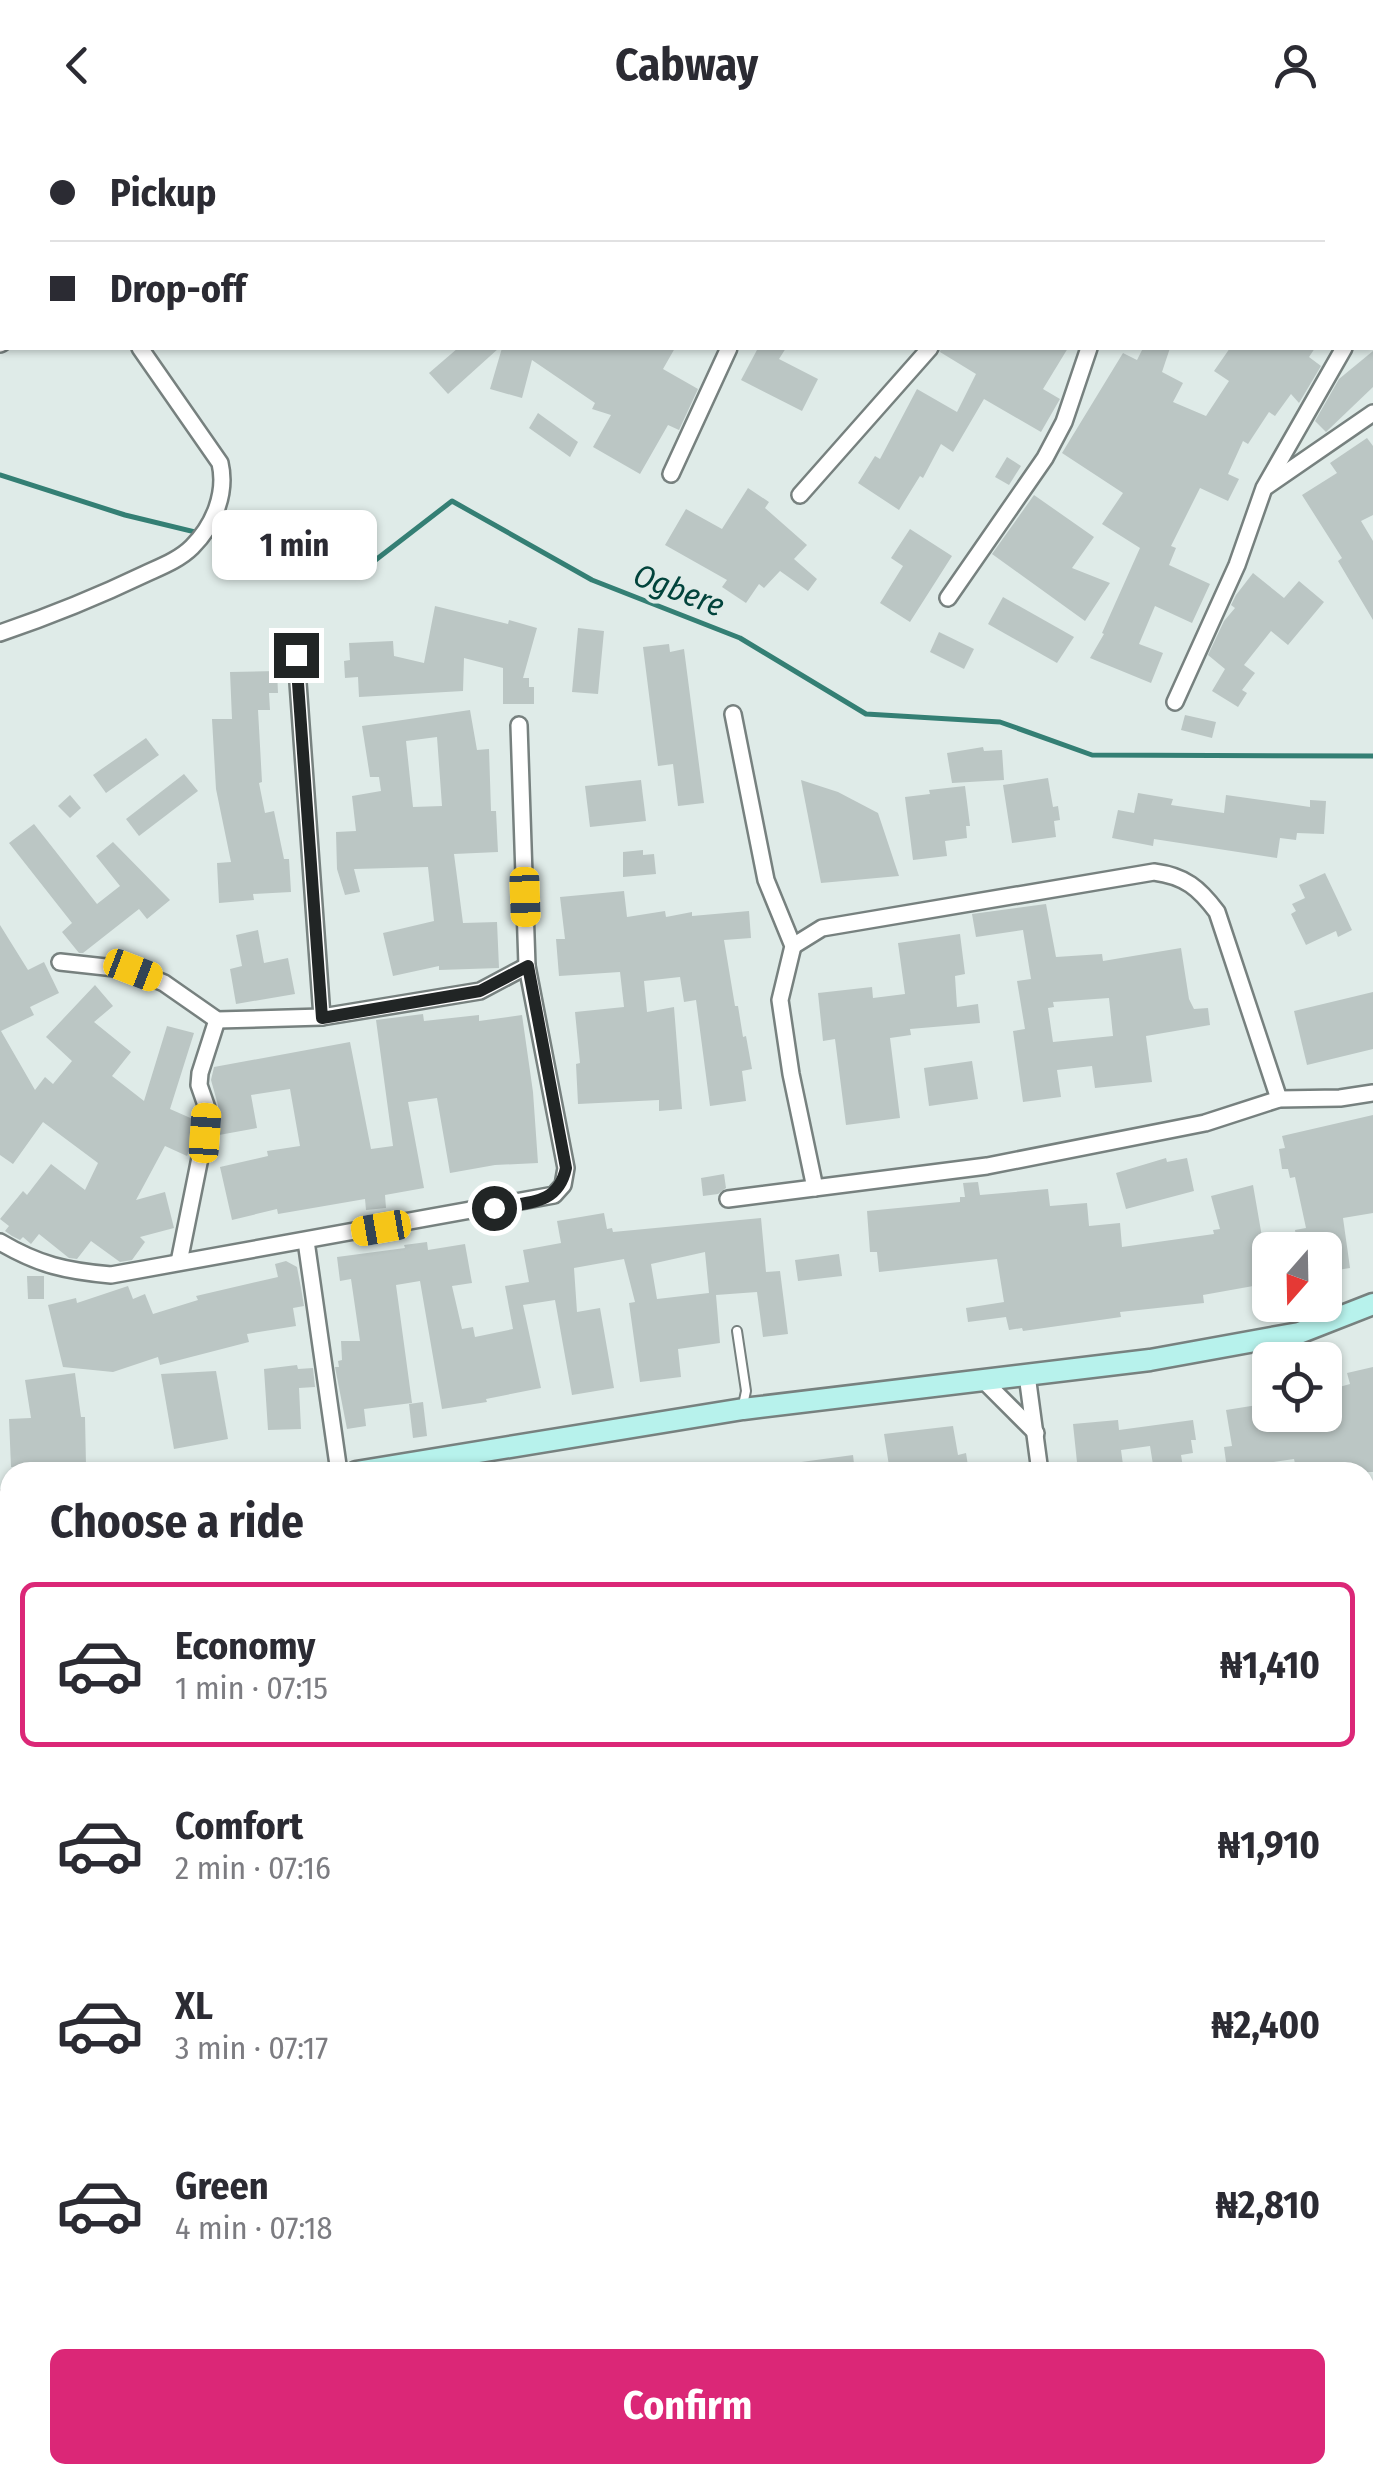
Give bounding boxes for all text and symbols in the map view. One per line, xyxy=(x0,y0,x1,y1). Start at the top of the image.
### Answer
icon: back xyxy=(50,38,105,93)
text: Cabway xyxy=(615,38,758,92)
icon: person xyxy=(1268,38,1323,93)
text: Pickup xyxy=(110,170,216,216)
text: Drop-off xyxy=(110,266,246,312)
callout: 1 min xyxy=(214,510,378,580)
text: 1 min xyxy=(260,526,329,564)
water label: Ogbere xyxy=(628,555,730,625)
route end xyxy=(274,633,319,678)
car xyxy=(509,866,541,928)
car xyxy=(100,945,166,995)
car xyxy=(188,1102,222,1164)
route start xyxy=(472,1186,517,1231)
car xyxy=(349,1208,413,1248)
north arrow xyxy=(1252,1232,1342,1322)
map controls xyxy=(1252,1232,1342,1432)
button: locate xyxy=(1252,1342,1342,1432)
text: Choose a ride xyxy=(50,1495,304,1549)
icon: car xyxy=(55,1620,145,1710)
text: Economy xyxy=(175,1623,315,1669)
text: ₦1,410 xyxy=(1220,1642,1320,1688)
text: 1 min · 07:15 xyxy=(175,1669,328,1707)
icon: car xyxy=(55,1800,145,1890)
text: Comfort xyxy=(175,1803,303,1849)
text: ₦1,910 xyxy=(1218,1822,1320,1868)
text: 2 min · 07:16 xyxy=(175,1849,331,1887)
icon: car xyxy=(55,1980,145,2070)
text: XL xyxy=(175,1983,213,2029)
text: ₦2,400 xyxy=(1211,2002,1320,2048)
text: 3 min · 07:17 xyxy=(175,2029,328,2067)
icon: car xyxy=(55,2160,145,2250)
text: Green xyxy=(175,2163,269,2209)
text: ₦2,810 xyxy=(1215,2182,1320,2228)
text: 4 min · 07:18 xyxy=(175,2209,332,2247)
button: Confirm xyxy=(50,2349,1325,2464)

